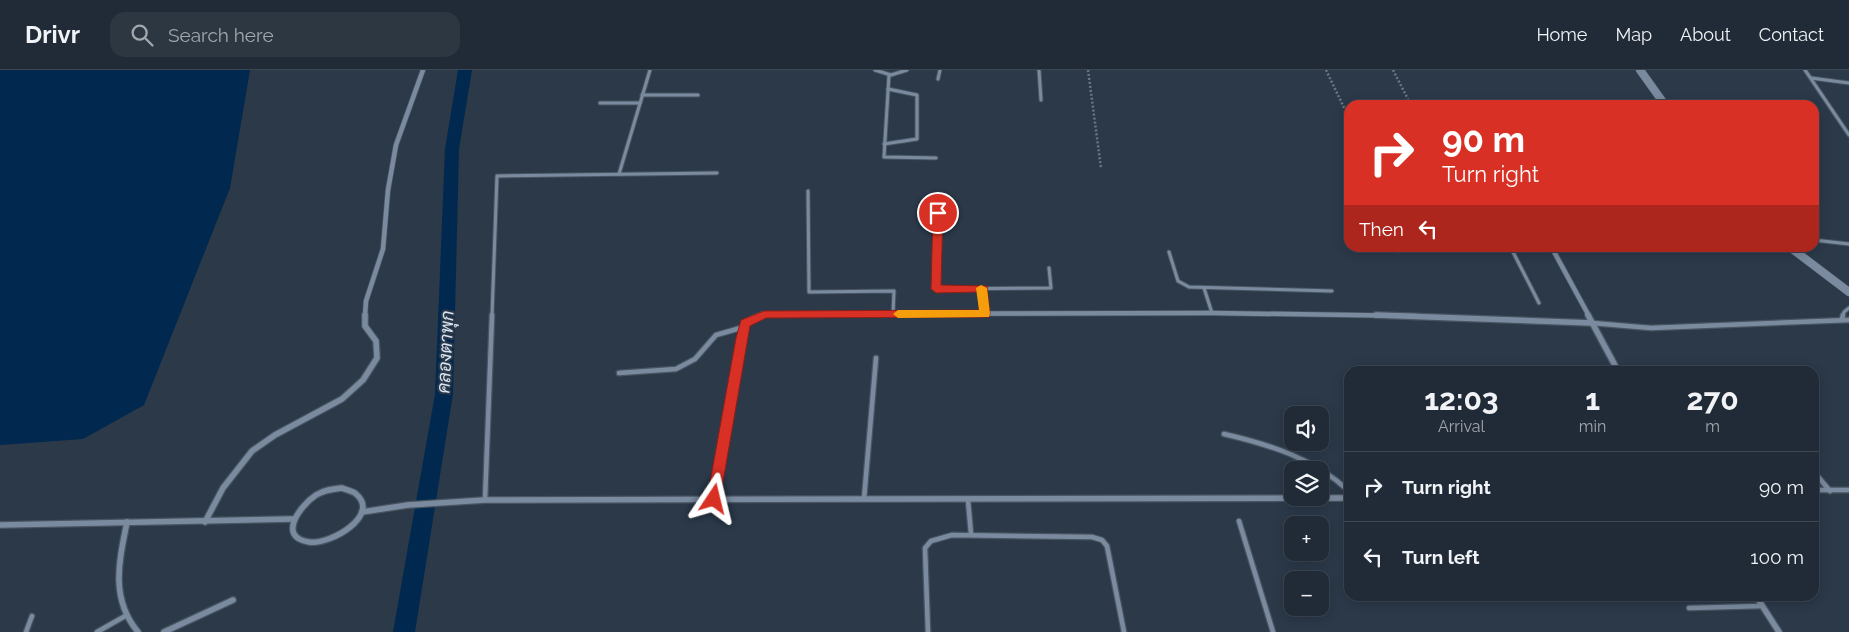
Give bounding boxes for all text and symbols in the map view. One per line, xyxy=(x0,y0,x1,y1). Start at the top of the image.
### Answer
search box xyxy=(110,12,460,57)
text: Drivr xyxy=(25,20,80,49)
icon: search xyxy=(128,21,156,49)
text: Search here xyxy=(168,24,274,46)
text: Home xyxy=(1536,24,1587,45)
text: Map xyxy=(1615,24,1652,45)
text: About xyxy=(1680,24,1731,45)
text: Contact xyxy=(1759,24,1824,45)
text: 90 m xyxy=(1442,119,1525,160)
icon: right xyxy=(1359,120,1424,185)
text: Turn right xyxy=(1442,161,1539,187)
pin xyxy=(917,192,959,234)
icon: arrive xyxy=(924,199,952,227)
icon: left xyxy=(1414,215,1442,243)
text: Then xyxy=(1359,218,1404,240)
water label: คลองตาพุก xyxy=(432,310,460,394)
text: 12:03 xyxy=(1424,382,1499,417)
text: 1 xyxy=(1585,382,1600,417)
text: 270 xyxy=(1687,382,1739,417)
map controls xyxy=(1284,406,1329,616)
button: sound xyxy=(1284,406,1329,451)
text: Arrival xyxy=(1438,417,1485,436)
text: min xyxy=(1579,417,1606,436)
text: m xyxy=(1705,417,1720,436)
button: layers xyxy=(1284,461,1329,506)
position arrow xyxy=(687,472,739,524)
icon: right xyxy=(1359,473,1387,501)
text: Turn right xyxy=(1402,476,1491,498)
text: 90 m xyxy=(1759,476,1804,498)
button: + xyxy=(1284,516,1329,561)
icon: left xyxy=(1359,543,1387,571)
text: Turn left xyxy=(1402,546,1479,568)
text: 100 m xyxy=(1750,546,1804,568)
button: − xyxy=(1284,571,1329,616)

